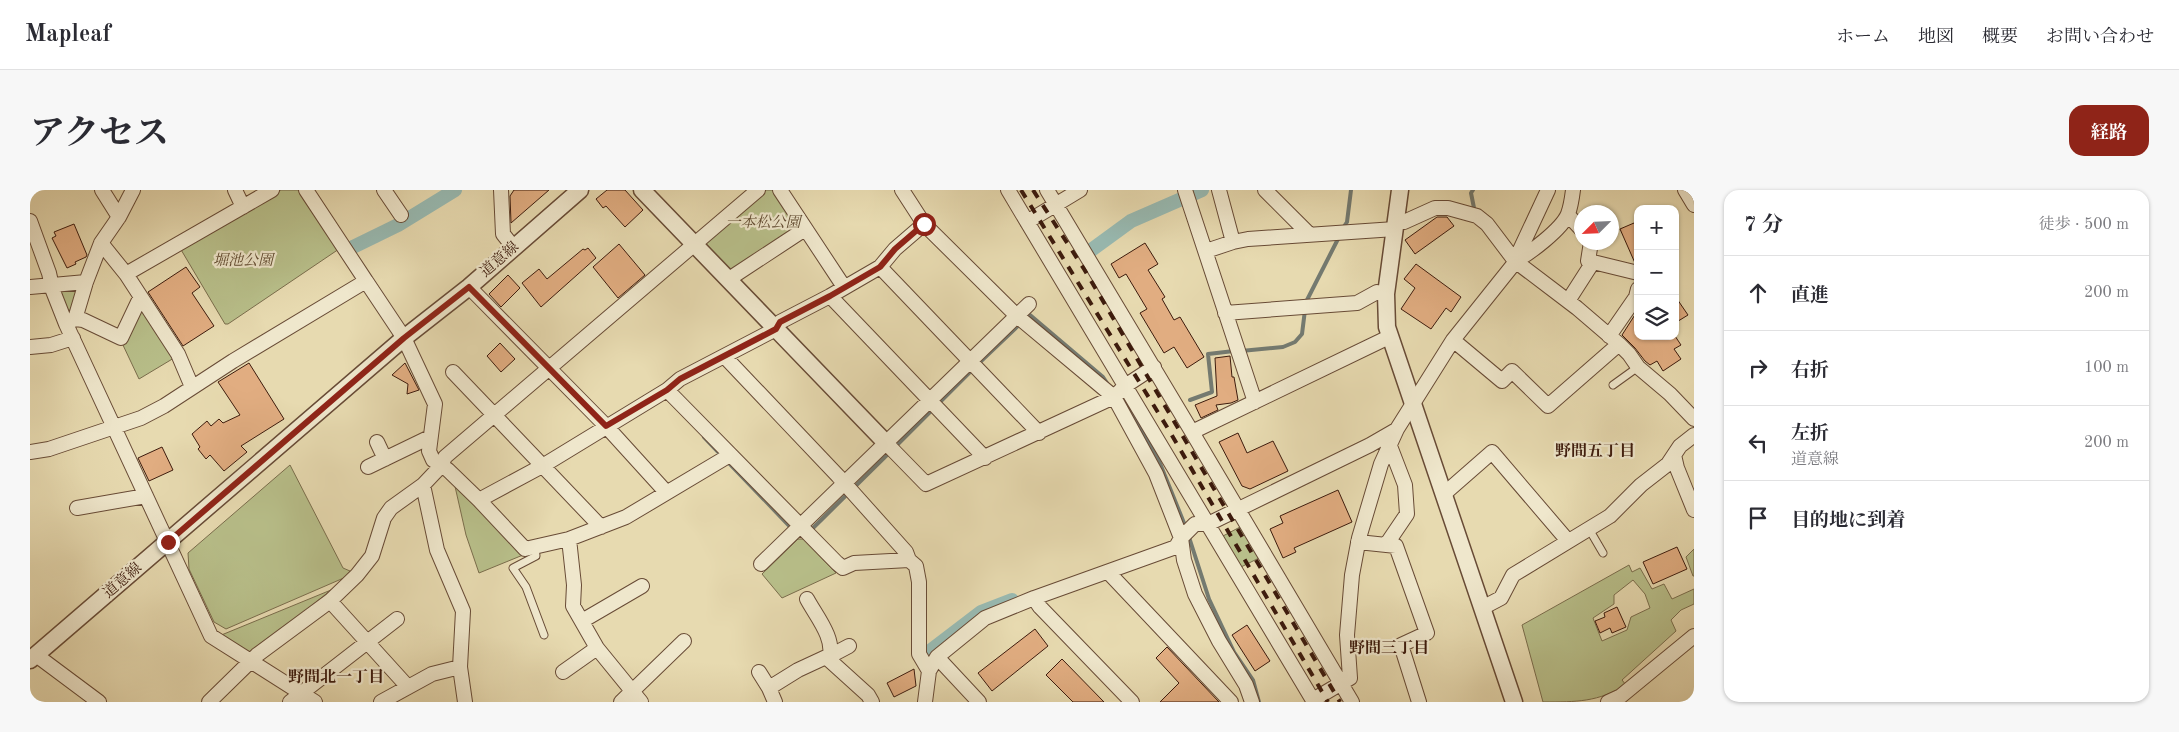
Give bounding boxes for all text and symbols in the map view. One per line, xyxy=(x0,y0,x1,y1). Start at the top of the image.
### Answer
text: Mapleaf xyxy=(25,23,111,47)
text: ホーム xyxy=(1836,28,1890,46)
text: 地図 xyxy=(1918,28,1954,46)
text: 概要 xyxy=(1982,28,2018,46)
text: お問い合わせ xyxy=(2046,28,2154,46)
button: 経路 xyxy=(2069,105,2149,156)
text: アクセス xyxy=(30,117,169,152)
north arrow xyxy=(1574,205,1619,250)
map controls xyxy=(1634,205,1679,340)
button: + xyxy=(1634,205,1679,250)
route start xyxy=(913,213,936,236)
park label: 一本松公園 xyxy=(725,214,803,231)
text: 7 分 xyxy=(1744,215,1783,236)
text: 徒歩 · 500 m xyxy=(2039,217,2129,233)
street label: 道意線 xyxy=(477,238,522,280)
button: − xyxy=(1634,250,1679,295)
park label: 堀池公園 xyxy=(213,252,276,269)
icon: ahead xyxy=(1744,279,1772,307)
text: 200 m xyxy=(2084,285,2129,301)
text: 直進 xyxy=(1791,287,1829,306)
button: layers xyxy=(1634,295,1679,340)
icon: right xyxy=(1744,354,1772,382)
text: 100 m xyxy=(2084,360,2129,376)
text: 右折 xyxy=(1791,362,1829,381)
text: 左折 xyxy=(1791,425,1829,444)
icon: left xyxy=(1744,429,1772,457)
text: 200 m xyxy=(2084,435,2129,451)
district label: 野間五丁目 xyxy=(1555,442,1635,460)
text: 道意線 xyxy=(1791,452,1839,468)
icon: arrive xyxy=(1744,504,1772,532)
text: 目的地に到着 xyxy=(1791,512,1905,531)
route end xyxy=(157,531,180,554)
street label: 道意線 xyxy=(100,559,145,601)
district label: 野間三丁目 xyxy=(1349,639,1429,657)
district label: 野間北一丁目 xyxy=(288,668,384,686)

